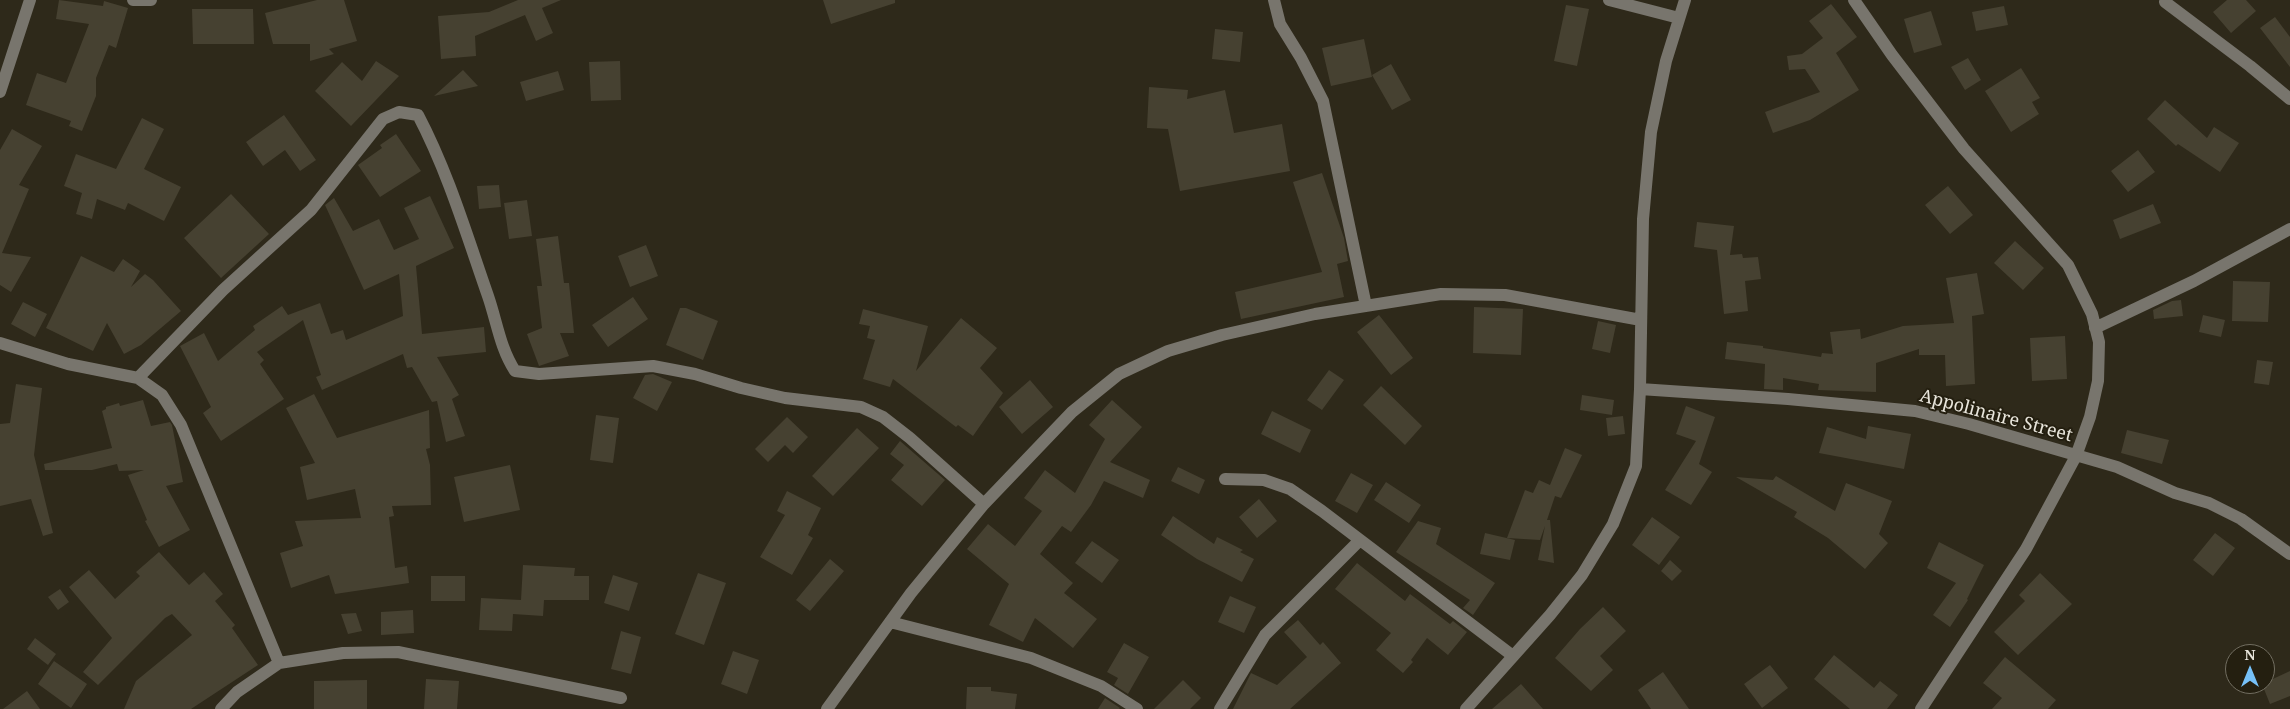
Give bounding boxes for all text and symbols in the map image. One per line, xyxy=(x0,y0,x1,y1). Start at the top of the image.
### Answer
street label: Appolinaire Street xyxy=(1917,385,2075,447)
north arrow xyxy=(2225,644,2275,694)
text: N xyxy=(2244,645,2256,664)

